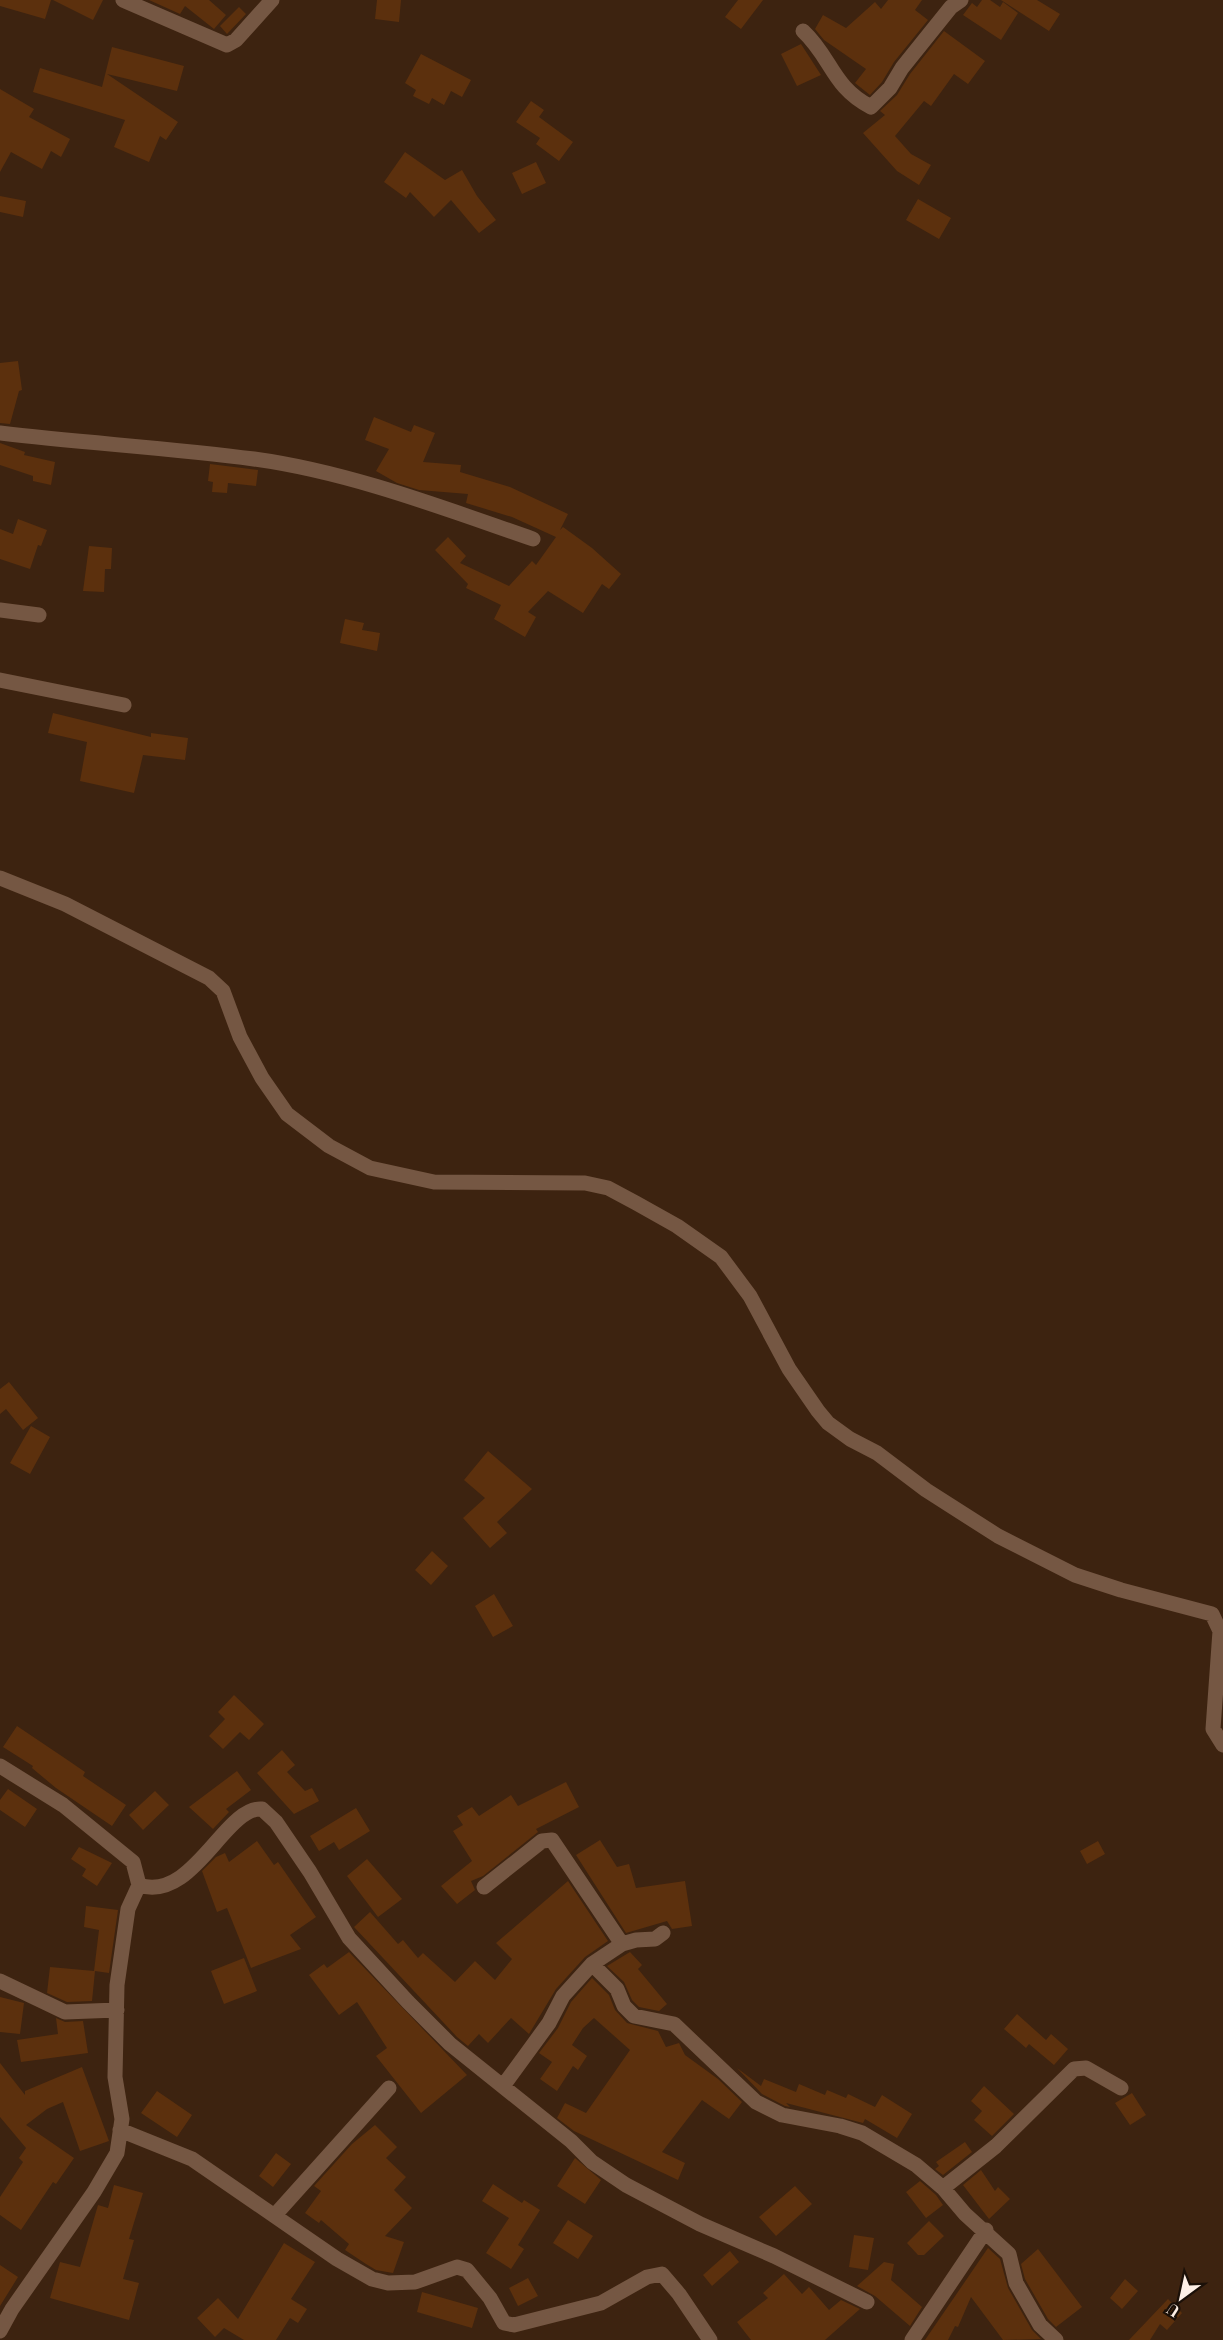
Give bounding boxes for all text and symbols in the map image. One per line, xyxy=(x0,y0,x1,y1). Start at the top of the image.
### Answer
north arrow xyxy=(1151,2268,1211,2328)
text: U xyxy=(1162,2299,1183,2323)

